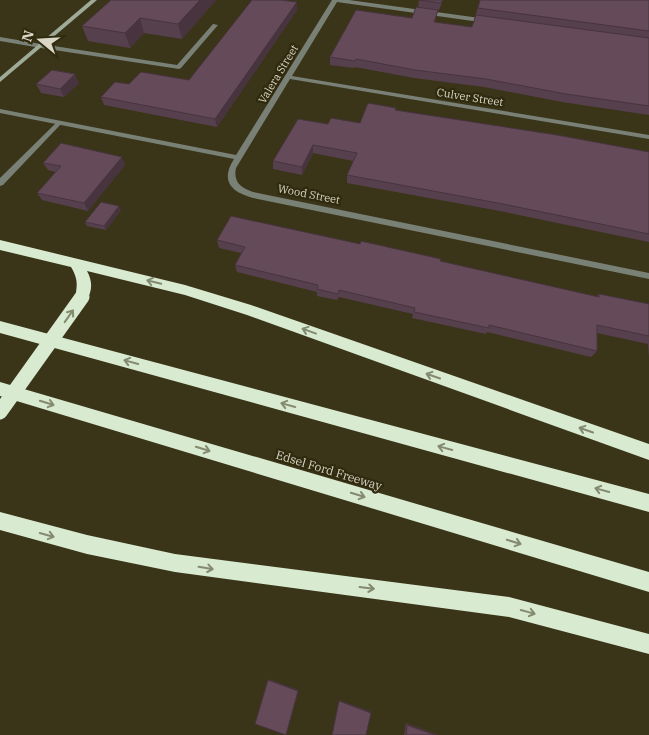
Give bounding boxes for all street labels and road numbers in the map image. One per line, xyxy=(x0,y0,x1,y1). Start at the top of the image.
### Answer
street label: Valera Street xyxy=(255,42,301,106)
street label: Culver Street xyxy=(436,85,504,109)
street label: Wood Street xyxy=(277,181,341,207)
street label: Edsel Ford Freeway xyxy=(274,447,384,493)

